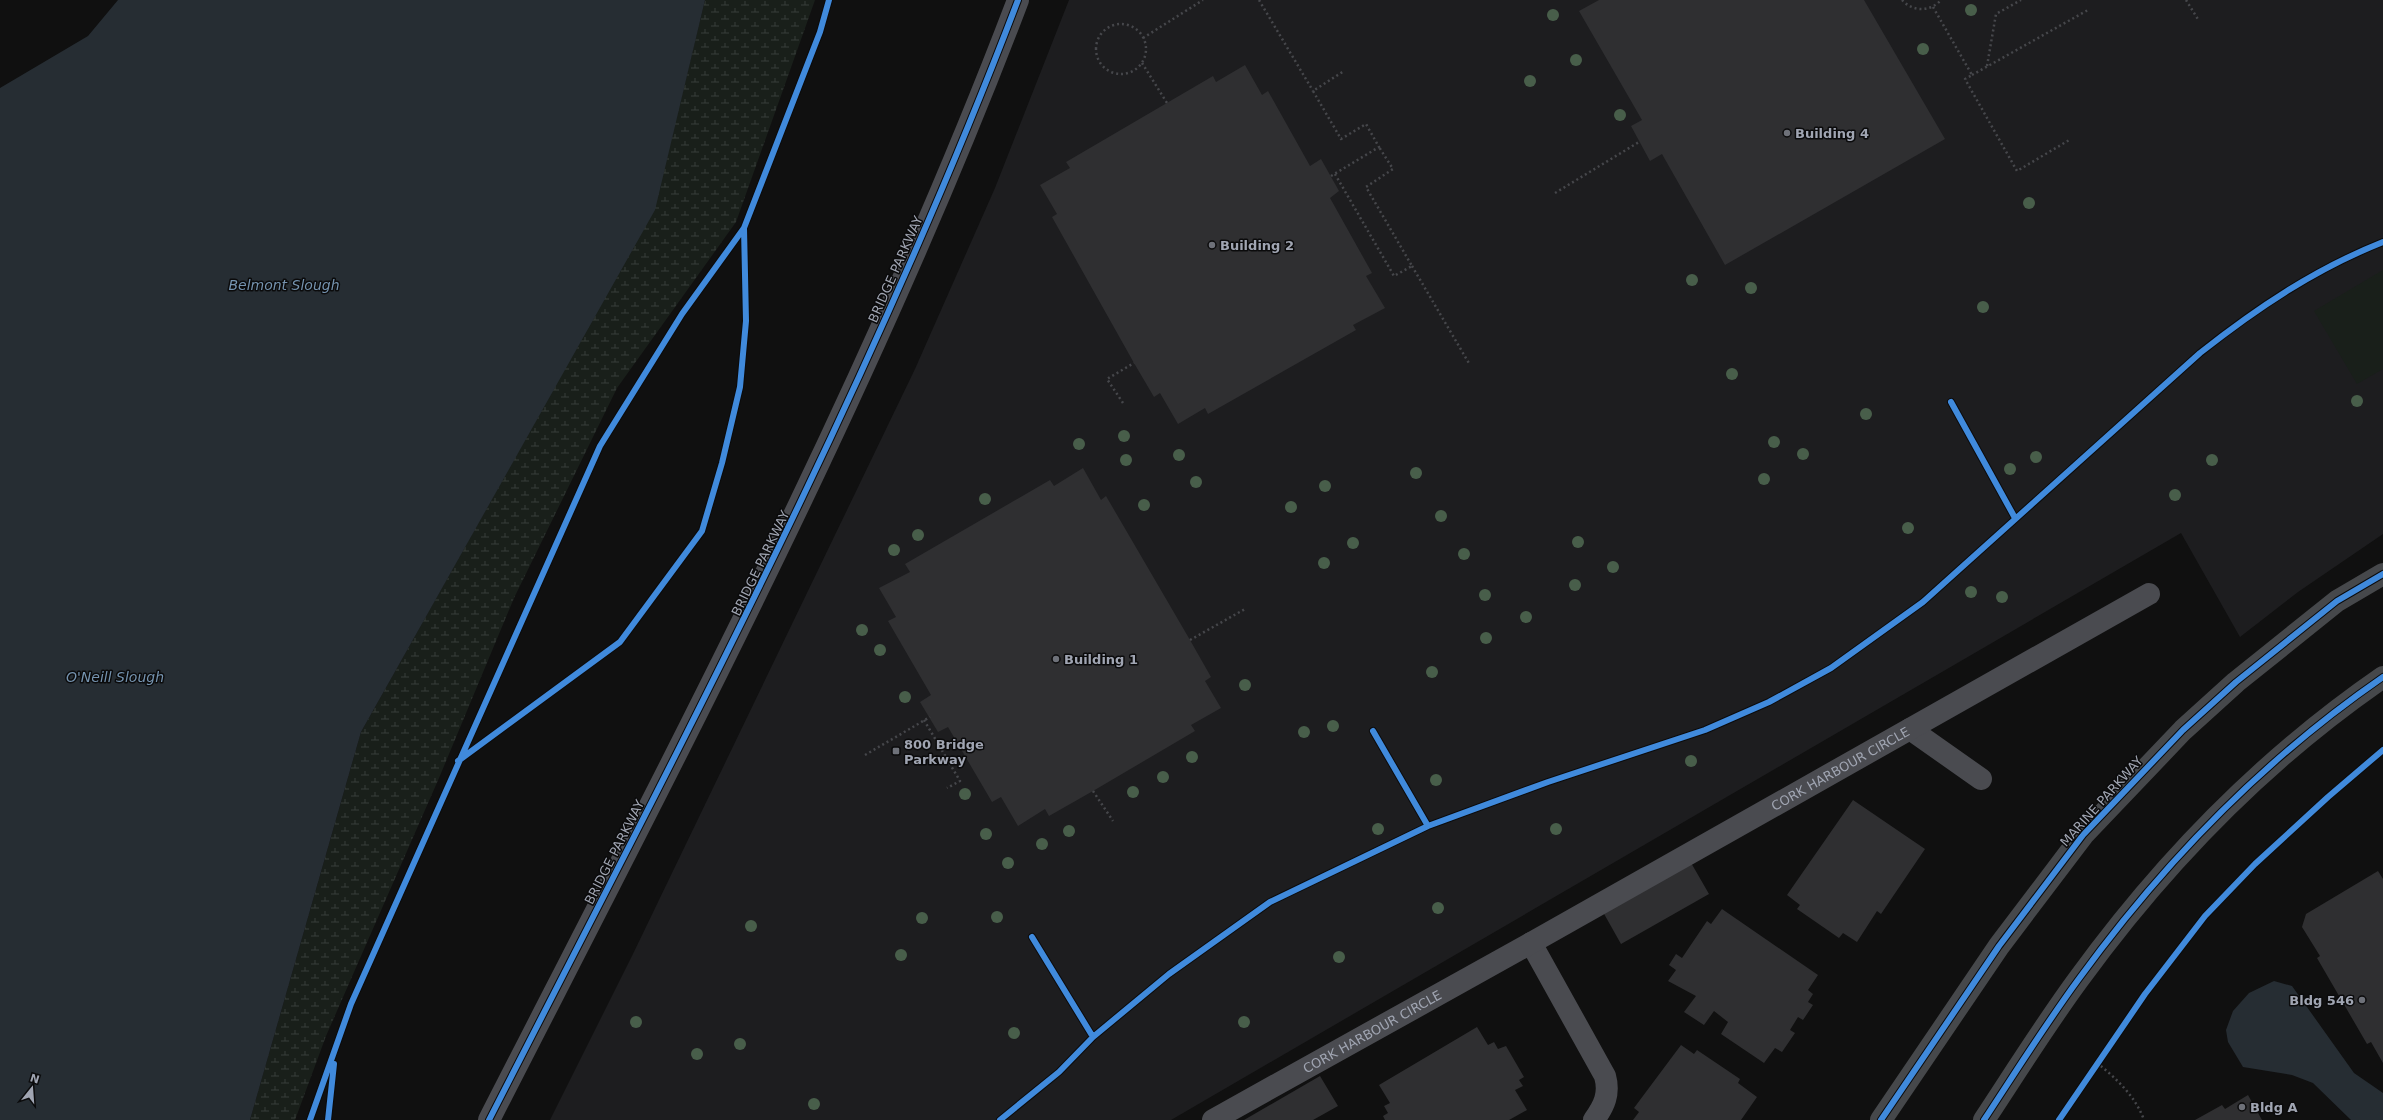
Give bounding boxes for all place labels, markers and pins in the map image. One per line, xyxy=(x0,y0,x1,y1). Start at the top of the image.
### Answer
place label: Building 4 xyxy=(1795,126,1869,141)
marker: Building 4 xyxy=(1782,128,1792,138)
place label: Building 2 xyxy=(1220,238,1294,253)
marker: Building 2 xyxy=(1207,240,1217,250)
place label: Building 1 xyxy=(1064,652,1138,667)
marker: Building 1 xyxy=(1051,654,1061,664)
place label: 800 Bridge Parkway xyxy=(904,737,984,767)
marker: 800 Bridge Parkway xyxy=(891,746,901,756)
place label: Bldg 546 xyxy=(2289,993,2354,1008)
marker: Bldg 546 xyxy=(2357,995,2367,1005)
place label: Bldg A xyxy=(2250,1100,2298,1115)
marker: Bldg A xyxy=(2237,1102,2247,1112)

